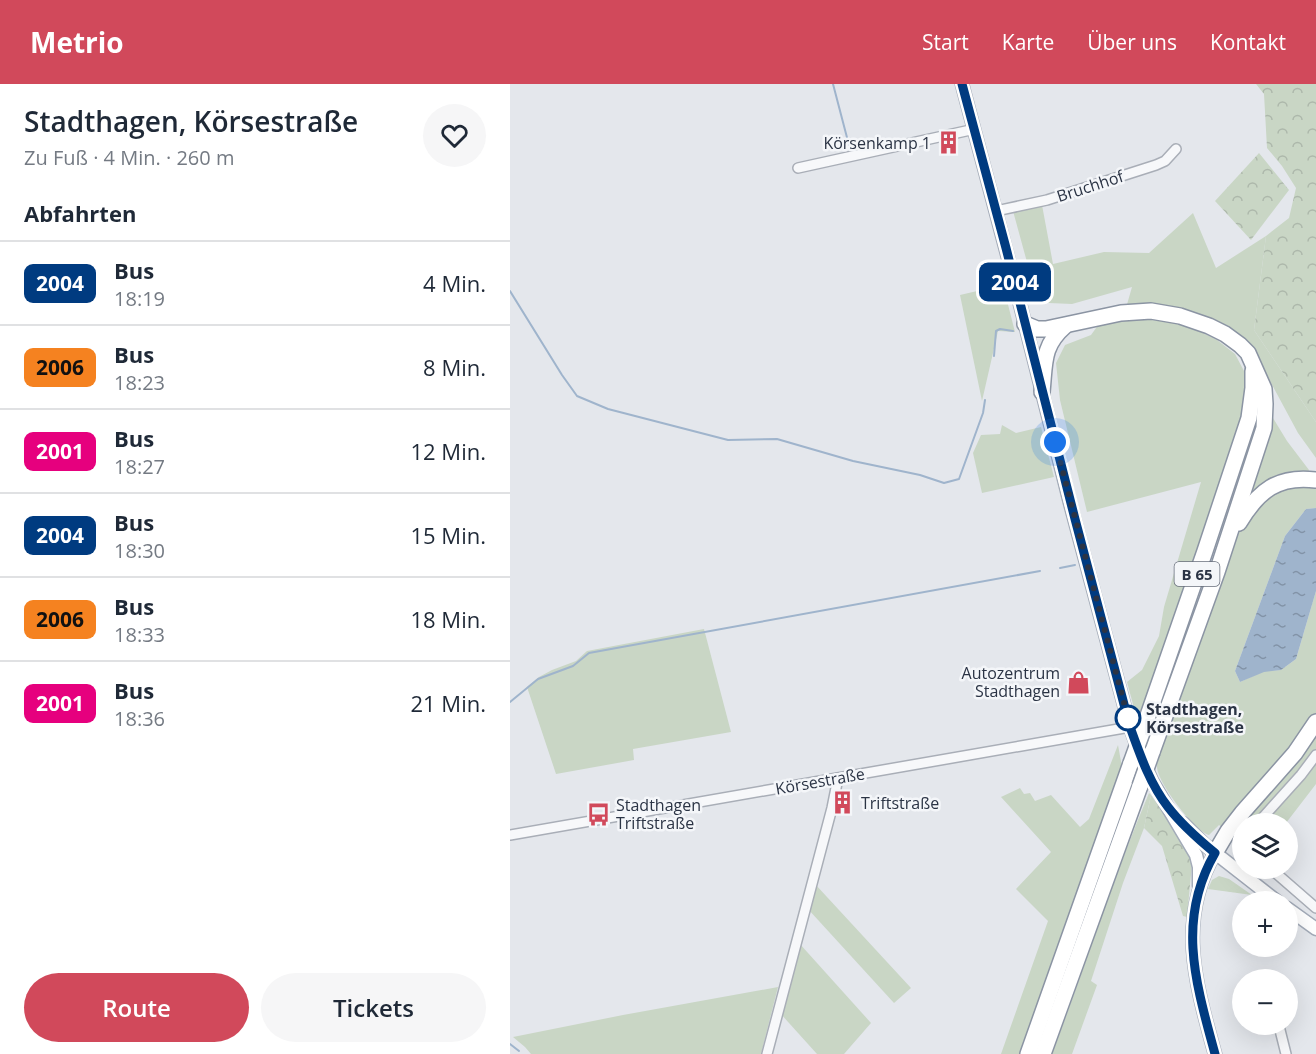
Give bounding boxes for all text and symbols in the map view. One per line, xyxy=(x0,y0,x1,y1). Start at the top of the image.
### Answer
text: Metrio xyxy=(30,23,124,61)
text: Start xyxy=(922,28,969,56)
text: Karte xyxy=(1002,28,1054,56)
text: Über uns xyxy=(1087,28,1177,56)
text: Kontakt xyxy=(1210,28,1286,56)
text: Stadthagen, Körsestraße xyxy=(24,102,358,140)
button: heart xyxy=(423,104,486,167)
building icon: Körsenkamp 1 xyxy=(936,130,962,156)
place label: Körsenkamp 1 xyxy=(823,132,931,154)
text: Zu Fuß · 4 Min. · 260 m xyxy=(24,144,234,171)
street label: Bruchhof xyxy=(1054,164,1128,207)
text: Abfahrten xyxy=(24,198,136,228)
text: Bus xyxy=(114,255,154,285)
line badge: 2004 xyxy=(973,262,1057,302)
text: 4 Min. xyxy=(423,268,486,298)
text: 2004 xyxy=(991,268,1039,296)
text: 2004 xyxy=(36,269,84,297)
text: 18:19 xyxy=(114,285,165,312)
text: Bus xyxy=(114,339,154,369)
text: 8 Min. xyxy=(423,352,486,382)
text: 2006 xyxy=(36,353,84,381)
text: 18:23 xyxy=(114,369,165,396)
text: Bus xyxy=(114,423,154,453)
your location xyxy=(1040,427,1070,457)
text: 12 Min. xyxy=(411,436,486,466)
text: 2001 xyxy=(36,437,84,465)
text: 18:27 xyxy=(114,453,165,480)
text: Bus xyxy=(114,507,154,537)
text: 15 Min. xyxy=(411,520,486,550)
text: 2004 xyxy=(36,521,84,549)
text: 18:30 xyxy=(114,537,165,564)
road number: B 65 xyxy=(1174,562,1220,586)
text: Bus xyxy=(114,591,154,621)
text: 18 Min. xyxy=(411,604,486,634)
text: 2006 xyxy=(36,605,84,633)
text: 18:33 xyxy=(114,621,165,648)
place label: Autozentrum Stadthagen xyxy=(962,662,1060,702)
shop icon: Autozentrum Stadthagen xyxy=(1065,669,1091,695)
text: Bus xyxy=(114,675,154,705)
text: 21 Min. xyxy=(411,688,486,718)
text: 2001 xyxy=(36,689,84,717)
place label: Stadthagen, Körsestraße xyxy=(1146,698,1244,738)
text: 18:36 xyxy=(114,705,165,732)
marker: Stadthagen, Körsestraße xyxy=(1115,705,1141,731)
street label: Körsestraße xyxy=(774,762,866,800)
building icon: Triftstraße xyxy=(830,790,856,816)
place label: Triftstraße xyxy=(861,792,939,814)
place label: Stadthagen Triftstraße xyxy=(616,794,701,834)
bus stop icon: Stadthagen Triftstraße xyxy=(585,801,611,827)
map controls xyxy=(1232,813,1298,1035)
button: layers xyxy=(1232,813,1298,879)
button: + xyxy=(1232,891,1298,957)
button: − xyxy=(1232,969,1298,1035)
button: Route xyxy=(24,973,249,1042)
button: Tickets xyxy=(261,973,486,1042)

